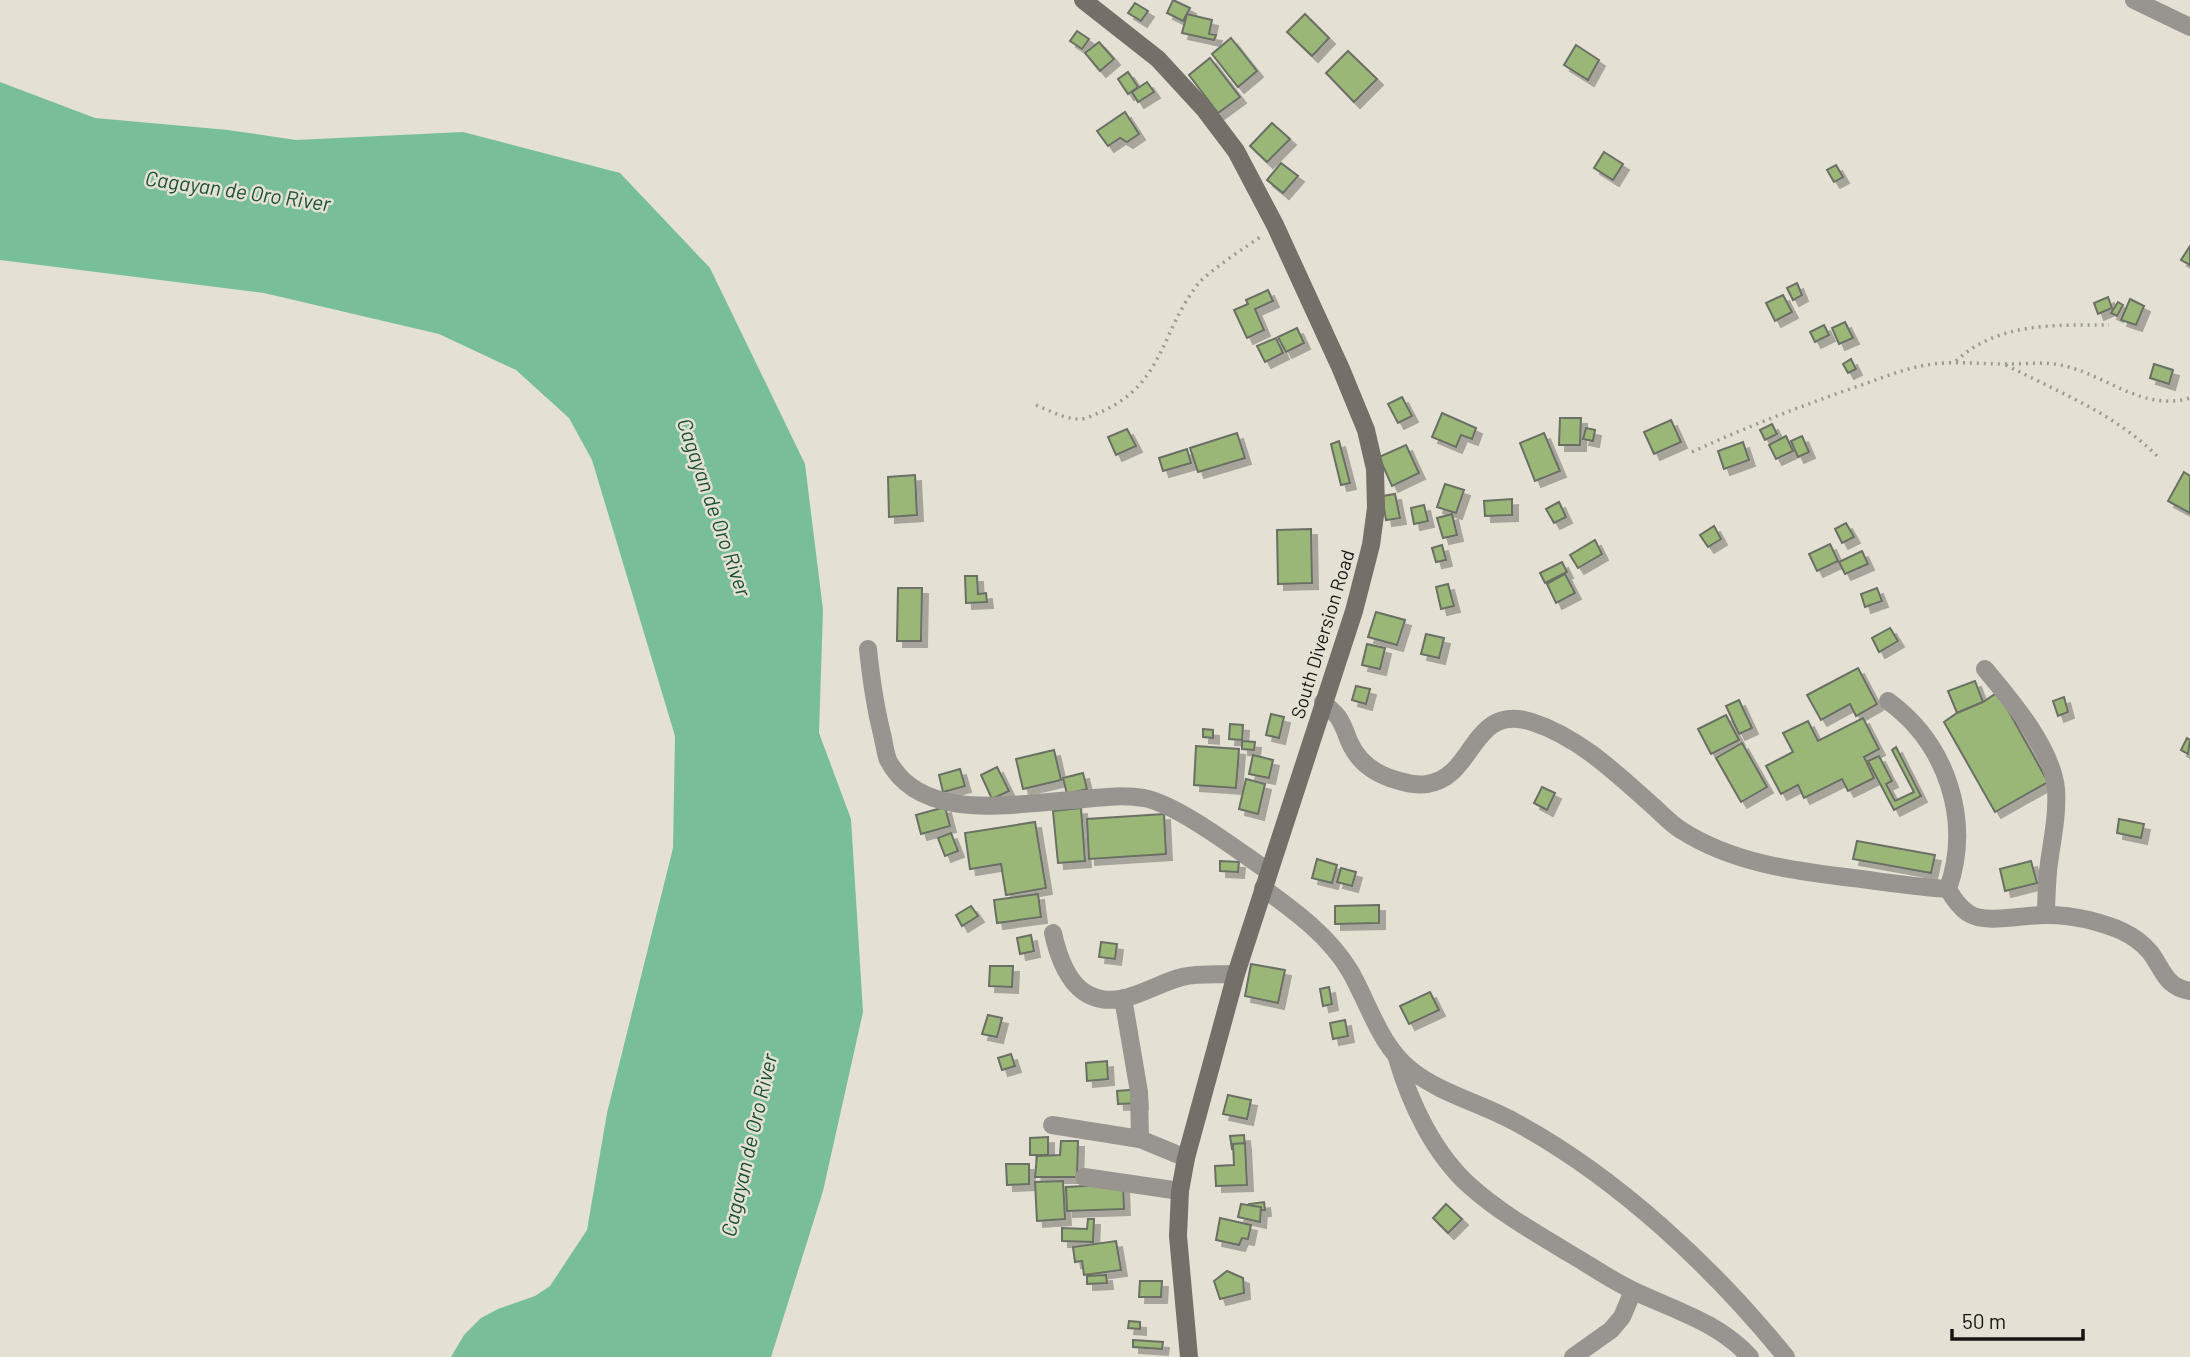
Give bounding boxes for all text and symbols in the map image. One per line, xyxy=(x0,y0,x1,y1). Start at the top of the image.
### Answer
water label: Cagayan de Oro River xyxy=(144,165,333,215)
water label: Cagayan de Oro River xyxy=(673,415,757,600)
street label: South Diversion Road xyxy=(1285,547,1359,721)
water label: Cagayan de Oro River xyxy=(715,1051,781,1239)
scale bar xyxy=(1952,1298,2083,1342)
text: 50 m xyxy=(1962,1308,2006,1333)

